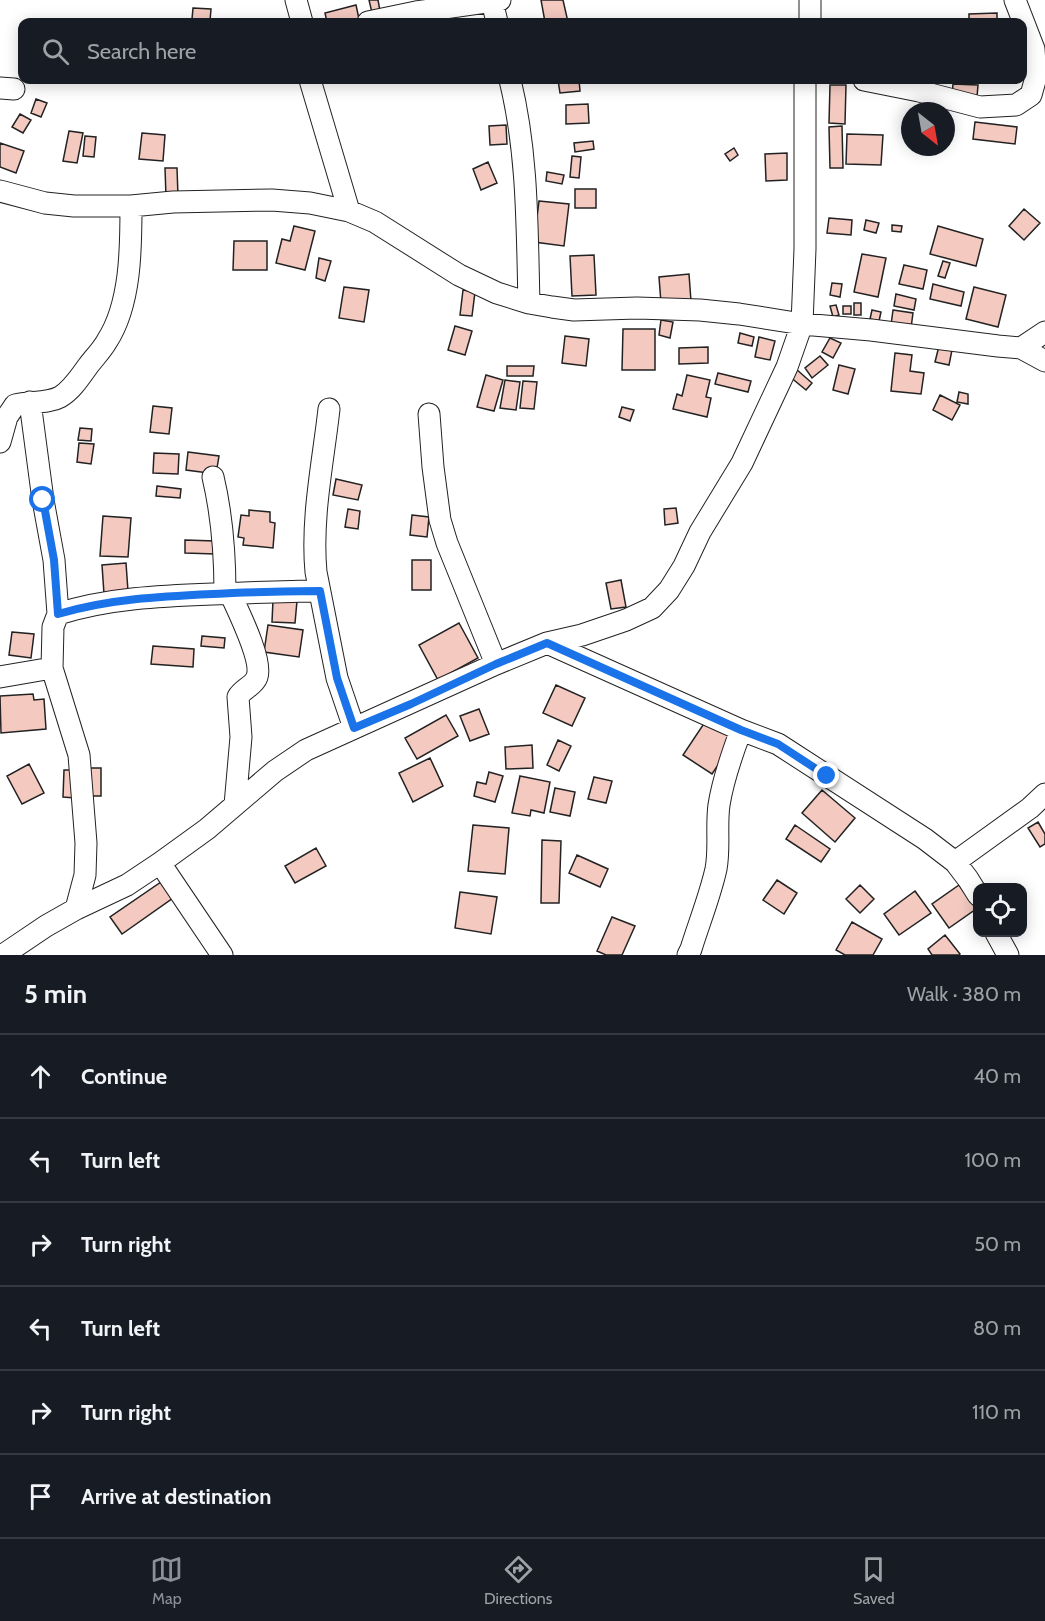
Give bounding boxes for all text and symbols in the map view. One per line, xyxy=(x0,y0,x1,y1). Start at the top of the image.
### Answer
search box xyxy=(18,18,1027,84)
icon: search xyxy=(39,35,72,68)
text: Search here xyxy=(87,38,196,65)
north arrow xyxy=(901,102,955,156)
route start xyxy=(29,486,55,512)
route end xyxy=(813,762,839,788)
map controls xyxy=(973,883,1027,937)
button: locate xyxy=(973,883,1027,937)
text: 5 min xyxy=(24,978,87,1010)
text: Walk · 380 m xyxy=(907,982,1021,1006)
icon: ahead xyxy=(24,1060,57,1093)
text: Continue xyxy=(81,1063,167,1090)
text: 40 m xyxy=(973,1064,1021,1088)
icon: left xyxy=(24,1144,57,1177)
text: Turn left xyxy=(81,1147,160,1174)
text: 100 m xyxy=(965,1148,1021,1172)
icon: right xyxy=(24,1228,57,1261)
text: Turn right xyxy=(81,1231,171,1258)
text: 50 m xyxy=(974,1232,1021,1256)
icon: left xyxy=(24,1312,57,1345)
text: Turn left xyxy=(81,1315,160,1342)
text: 80 m xyxy=(973,1316,1021,1340)
icon: right xyxy=(24,1396,57,1429)
text: Turn right xyxy=(81,1399,171,1426)
text: 110 m xyxy=(972,1400,1021,1424)
icon: arrive xyxy=(24,1480,57,1513)
text: Arrive at destination xyxy=(81,1483,271,1510)
tab: Map xyxy=(150,1553,183,1608)
tab: Directions xyxy=(484,1553,552,1608)
tab: Saved xyxy=(853,1553,895,1608)

